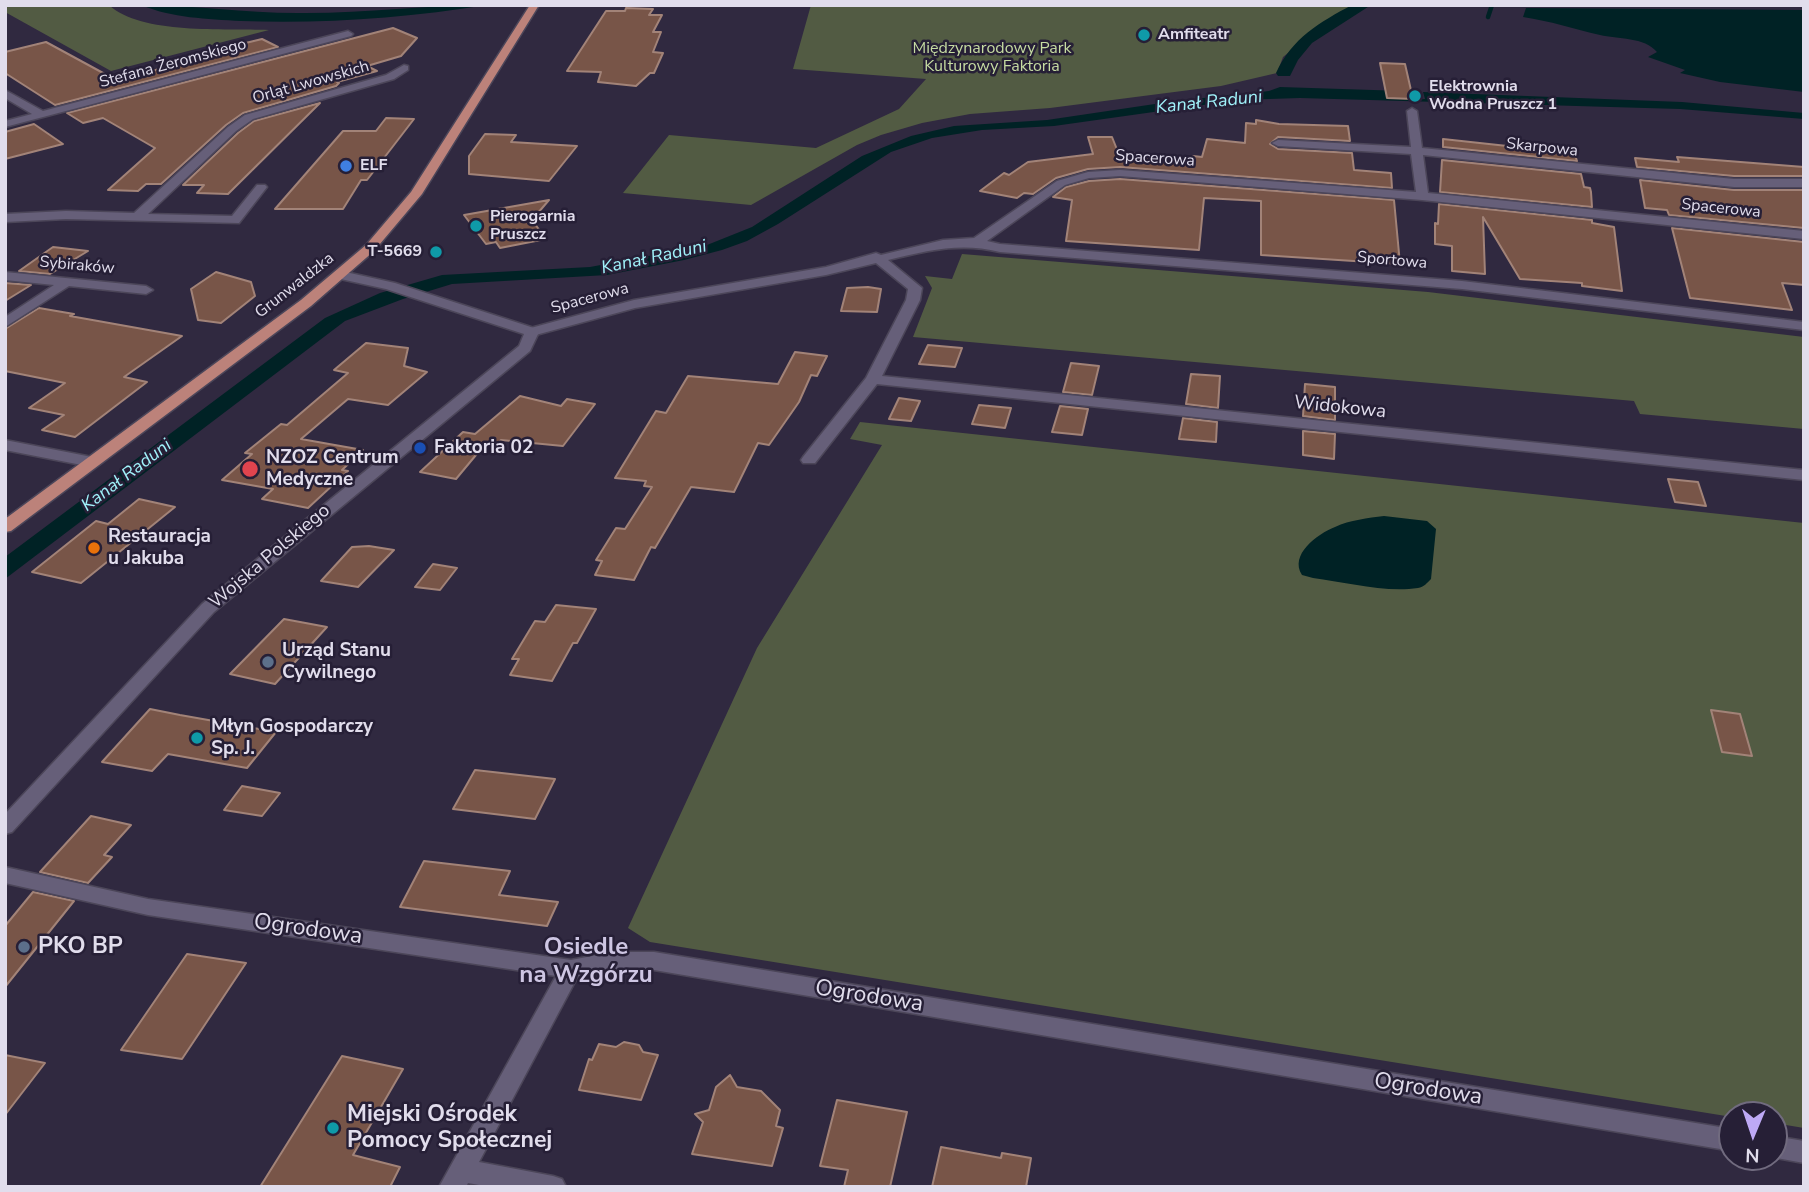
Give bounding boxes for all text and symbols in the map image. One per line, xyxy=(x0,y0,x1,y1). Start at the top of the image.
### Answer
place label: Amfiteatr xyxy=(1158,25,1230,45)
marker: Amfiteatr xyxy=(1136,27,1152,43)
street label: Stefana Żeromskiego xyxy=(97,35,249,93)
park label: Międzynarodowy Park Kulturowy Faktoria xyxy=(912,39,1072,77)
street label: Orląt Lwowskich xyxy=(251,57,371,109)
place label: Elektrownia Wodna Pruszcz 1 xyxy=(1429,77,1557,115)
water label: Kanał Raduni xyxy=(1155,87,1263,119)
marker: Elektrownia Wodna Pruszcz 1 xyxy=(1407,88,1423,104)
street label: Skarpowa xyxy=(1505,135,1579,161)
street label: Spacerowa xyxy=(1115,147,1195,171)
place label: ELF xyxy=(360,156,388,176)
marker: ELF xyxy=(338,158,354,174)
street label: Spacerowa xyxy=(1680,195,1762,223)
place label: Pierogarnia Pruszcz xyxy=(490,207,575,245)
marker: Pierogarnia Pruszcz xyxy=(468,218,484,234)
water label: Kanał Raduni xyxy=(599,236,709,280)
place label: T-5669 xyxy=(367,242,422,262)
marker: T-5669 xyxy=(428,244,444,260)
street label: Sportowa xyxy=(1356,248,1428,274)
street label: Grunwaldzka xyxy=(252,249,338,323)
street label: Sybiraków xyxy=(39,253,115,279)
street label: Spacerowa xyxy=(549,279,631,319)
street label: Widokowa xyxy=(1293,392,1387,424)
water label: Kanał Raduni xyxy=(78,435,176,517)
place label: Faktoria 02 xyxy=(434,437,533,459)
marker: Faktoria 02 xyxy=(412,440,428,456)
place label: NZOZ Centrum Medyczne xyxy=(266,447,399,491)
marker: NZOZ Centrum Medyczne xyxy=(240,459,260,479)
street label: Wojska Polskiego xyxy=(205,500,335,614)
place label: Restauracja u Jakuba xyxy=(108,526,211,570)
marker: Restauracja u Jakuba xyxy=(86,540,102,556)
place label: Urząd Stanu Cywilnego xyxy=(282,640,391,684)
marker: Urząd Stanu Cywilnego xyxy=(260,654,276,670)
place label: Młyn Gospodarczy Sp. J. xyxy=(211,716,373,760)
marker: Młyn Gospodarczy Sp. J. xyxy=(189,730,205,746)
street label: Ogrodowa xyxy=(252,909,364,951)
place label: PKO BP xyxy=(38,933,123,961)
district label: Osiedle na Wzgórzu xyxy=(519,934,653,990)
marker: PKO BP xyxy=(16,939,32,955)
street label: Ogrodowa xyxy=(813,975,925,1019)
street label: Ogrodowa xyxy=(1372,1068,1484,1112)
place label: Miejski Ośrodek Pomocy Społecznej xyxy=(347,1101,552,1155)
north arrow xyxy=(1718,1101,1788,1171)
marker: Miejski Ośrodek Pomocy Społecznej xyxy=(325,1120,341,1136)
text: N xyxy=(1745,1142,1760,1168)

